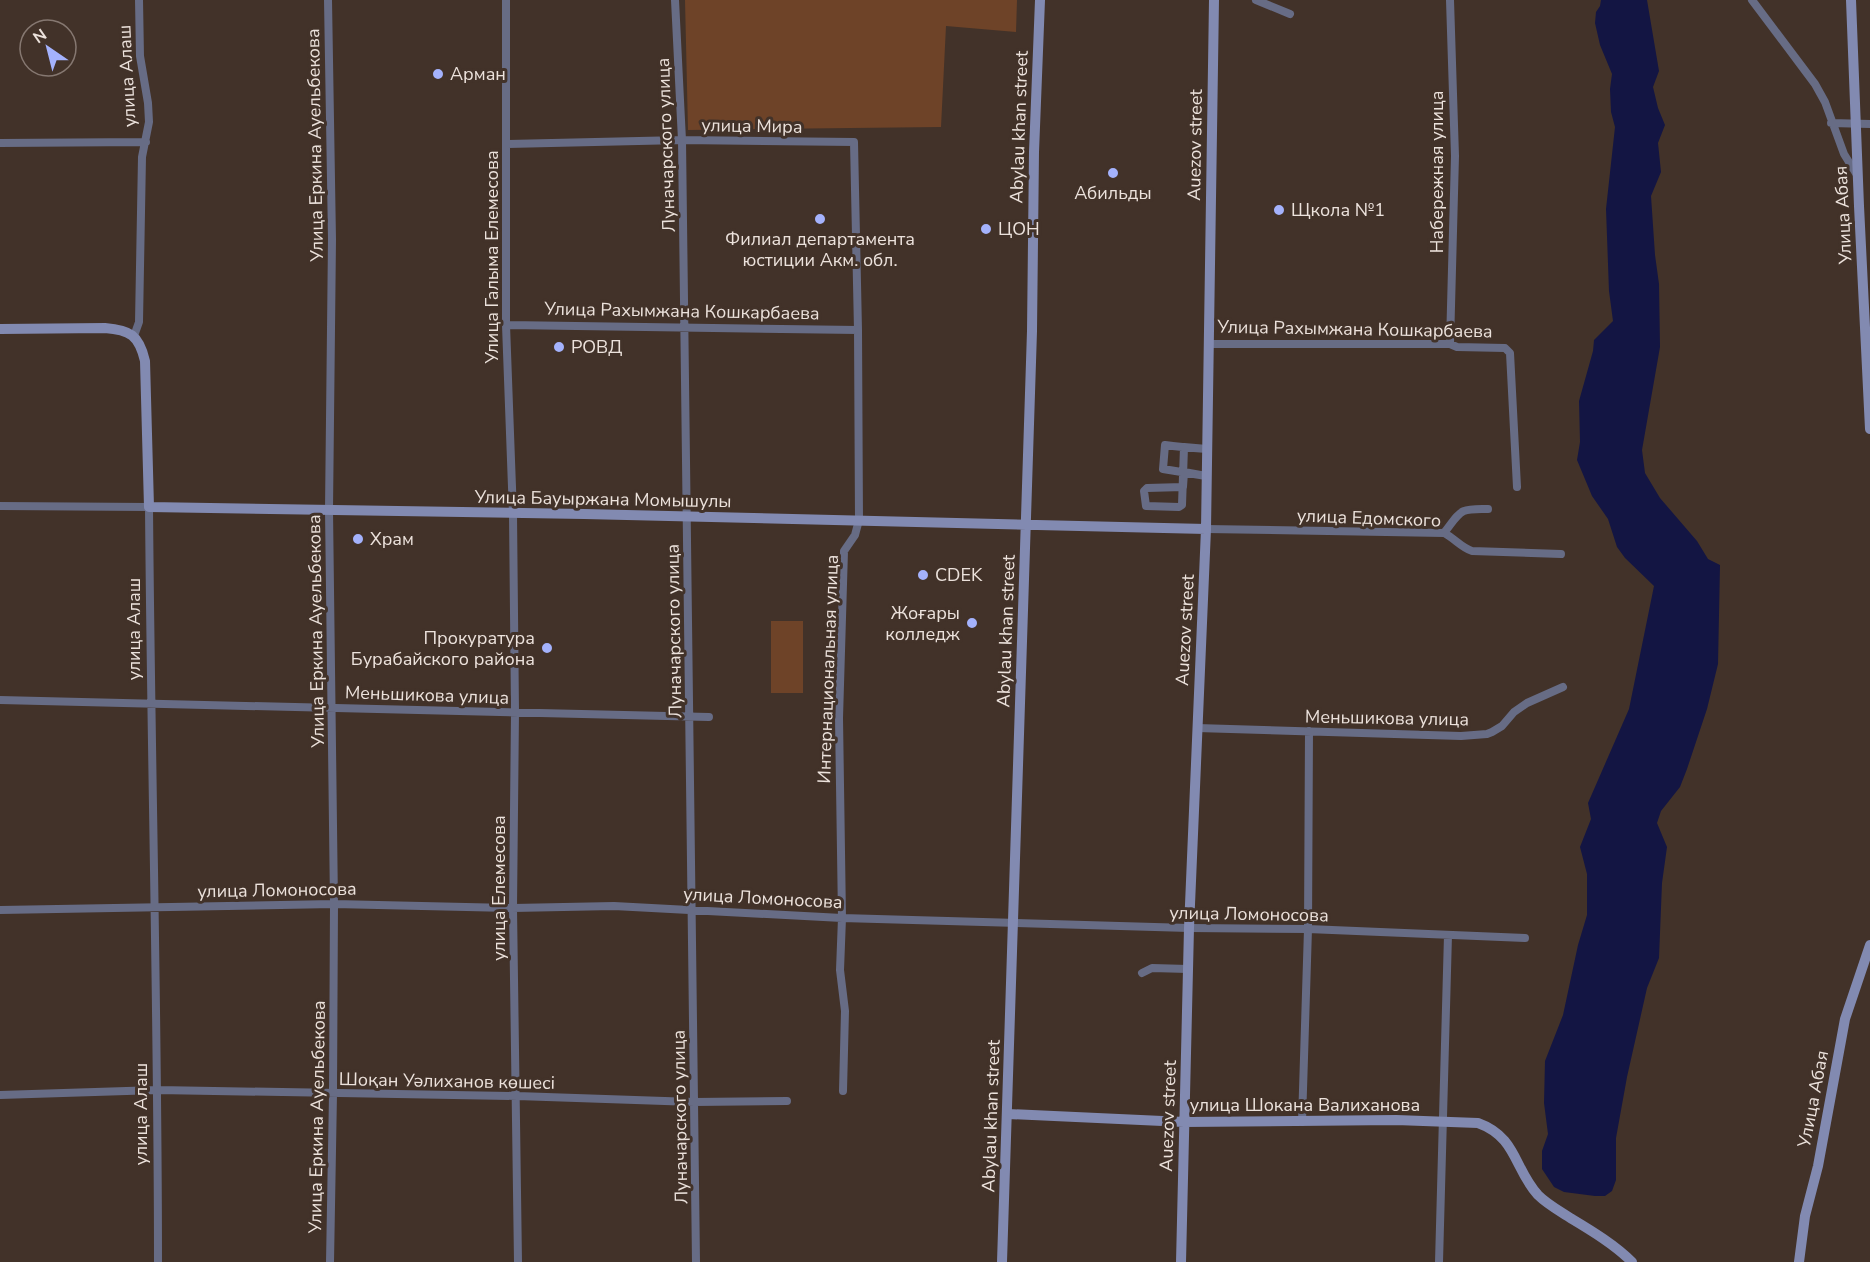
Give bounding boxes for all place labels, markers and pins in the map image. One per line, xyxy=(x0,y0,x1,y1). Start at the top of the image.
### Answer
place label: Арман xyxy=(450,62,506,86)
marker: Арман xyxy=(431,67,445,81)
marker: Абильды xyxy=(1106,166,1120,180)
place label: Абильды xyxy=(1074,181,1152,205)
place label: Щкола №1 xyxy=(1291,198,1385,222)
marker: Щкола №1 xyxy=(1272,203,1286,217)
marker: Филиал департамента юстиции Акм. обл. xyxy=(813,212,827,226)
place label: ЦОН xyxy=(998,217,1040,241)
marker: ЦОН xyxy=(979,222,993,236)
place label: Филиал департамента юстиции Акм. обл. xyxy=(725,227,915,272)
place label: РОВД xyxy=(571,335,622,359)
marker: РОВД xyxy=(552,340,566,354)
place label: Храм xyxy=(370,527,414,551)
marker: Храм xyxy=(351,532,365,546)
place label: CDEK xyxy=(935,563,983,587)
marker: CDEK xyxy=(916,568,930,582)
place label: Жоғары колледж xyxy=(885,601,961,646)
marker: Жоғары колледж xyxy=(965,616,979,630)
place label: Прокуратура Бурабайского района xyxy=(351,626,535,671)
marker: Прокуратура Бурабайского района xyxy=(540,641,554,655)

